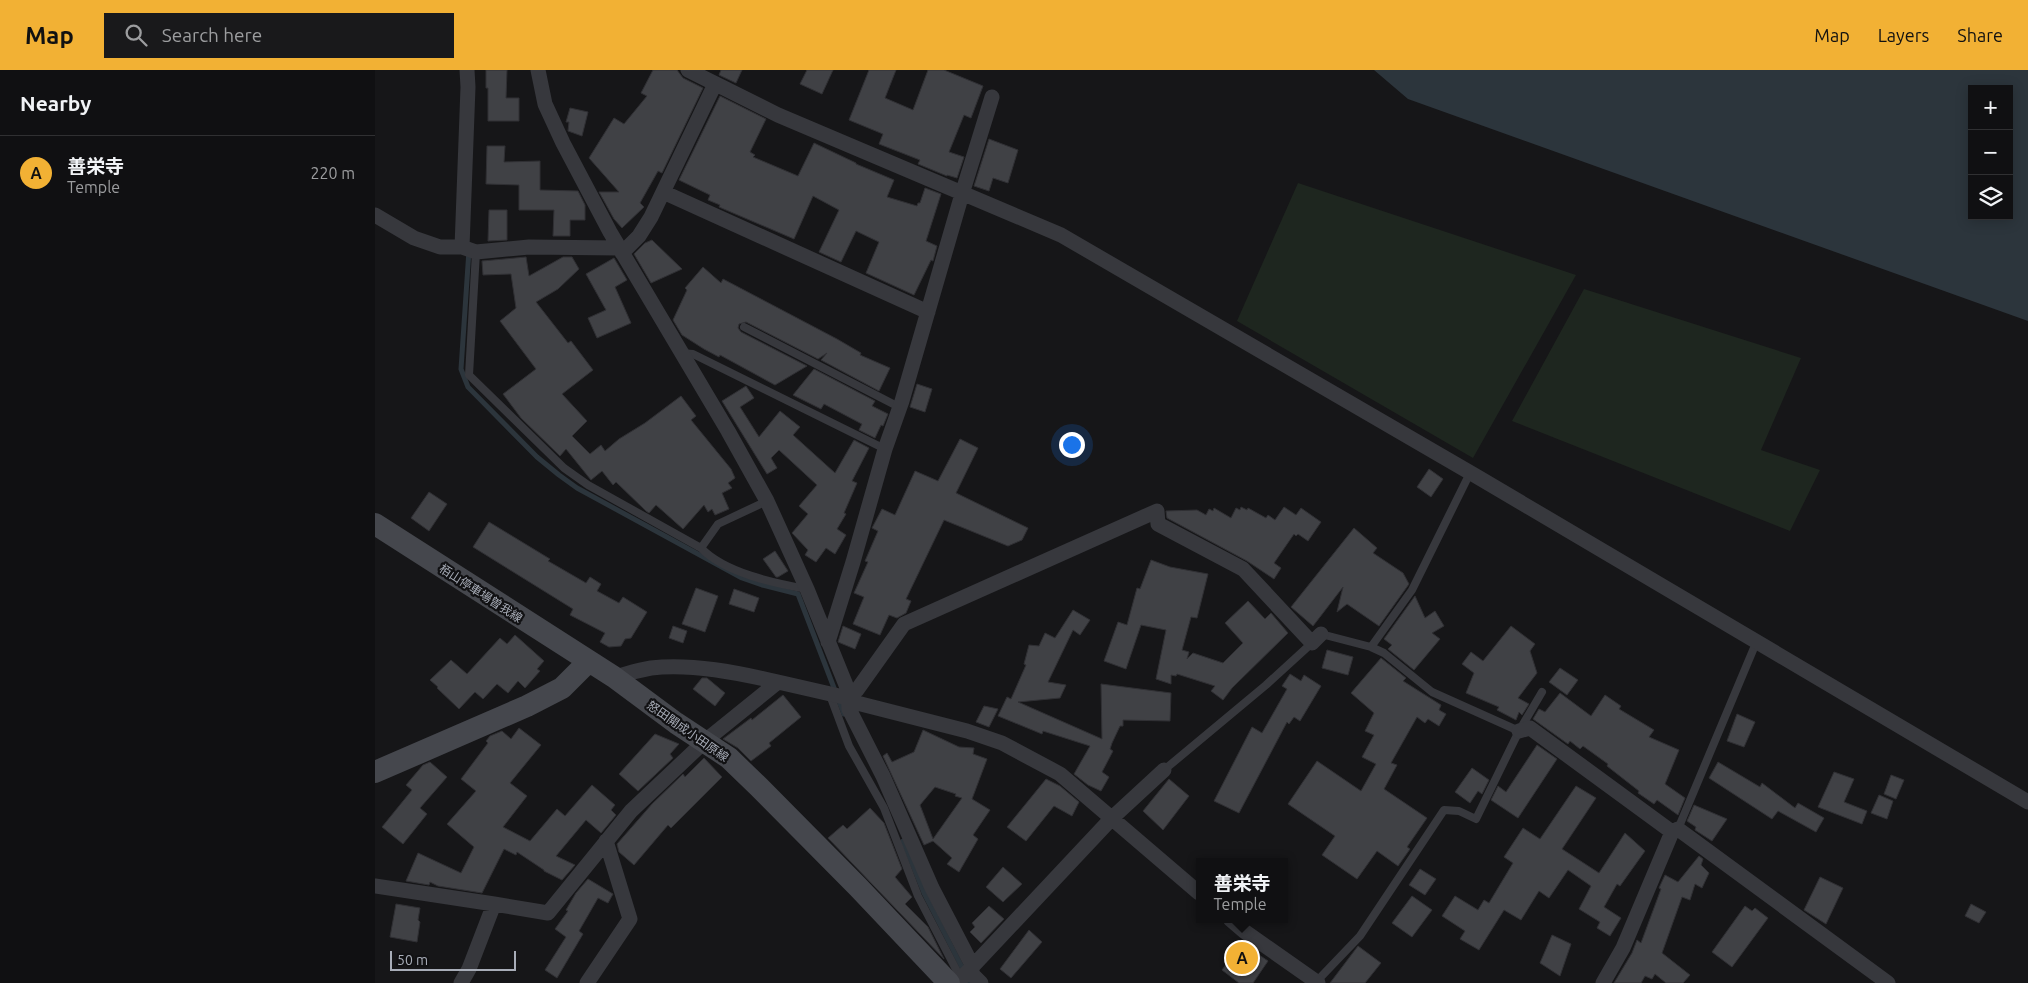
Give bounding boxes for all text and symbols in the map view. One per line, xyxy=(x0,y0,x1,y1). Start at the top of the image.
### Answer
search box xyxy=(104,13,454,58)
icon: search xyxy=(122,21,150,49)
text: Map xyxy=(25,22,74,49)
text: Search here xyxy=(162,24,262,46)
text: Map xyxy=(1814,25,1850,45)
text: Layers xyxy=(1878,25,1929,45)
text: Share xyxy=(1957,25,2003,45)
map controls xyxy=(1968,85,2013,220)
button: + xyxy=(1968,85,2013,130)
text: Nearby xyxy=(20,91,91,115)
button: − xyxy=(1968,130,2013,175)
text: 善栄寺 xyxy=(67,155,124,177)
text: A xyxy=(30,164,42,182)
text: 220 m xyxy=(310,164,355,182)
button: layers xyxy=(1968,175,2013,220)
text: Temple xyxy=(67,178,120,196)
your location xyxy=(1059,432,1085,458)
street label: 栢山停車場曽我線 xyxy=(437,561,525,625)
street label: 怒田開成小田原線 xyxy=(645,698,731,764)
popup xyxy=(1196,858,1288,923)
text: 善栄寺 xyxy=(1213,872,1271,894)
text: Temple xyxy=(1213,895,1267,913)
pin: A xyxy=(1226,939,1258,977)
scale bar xyxy=(390,948,516,971)
text: 50 m xyxy=(397,952,428,968)

